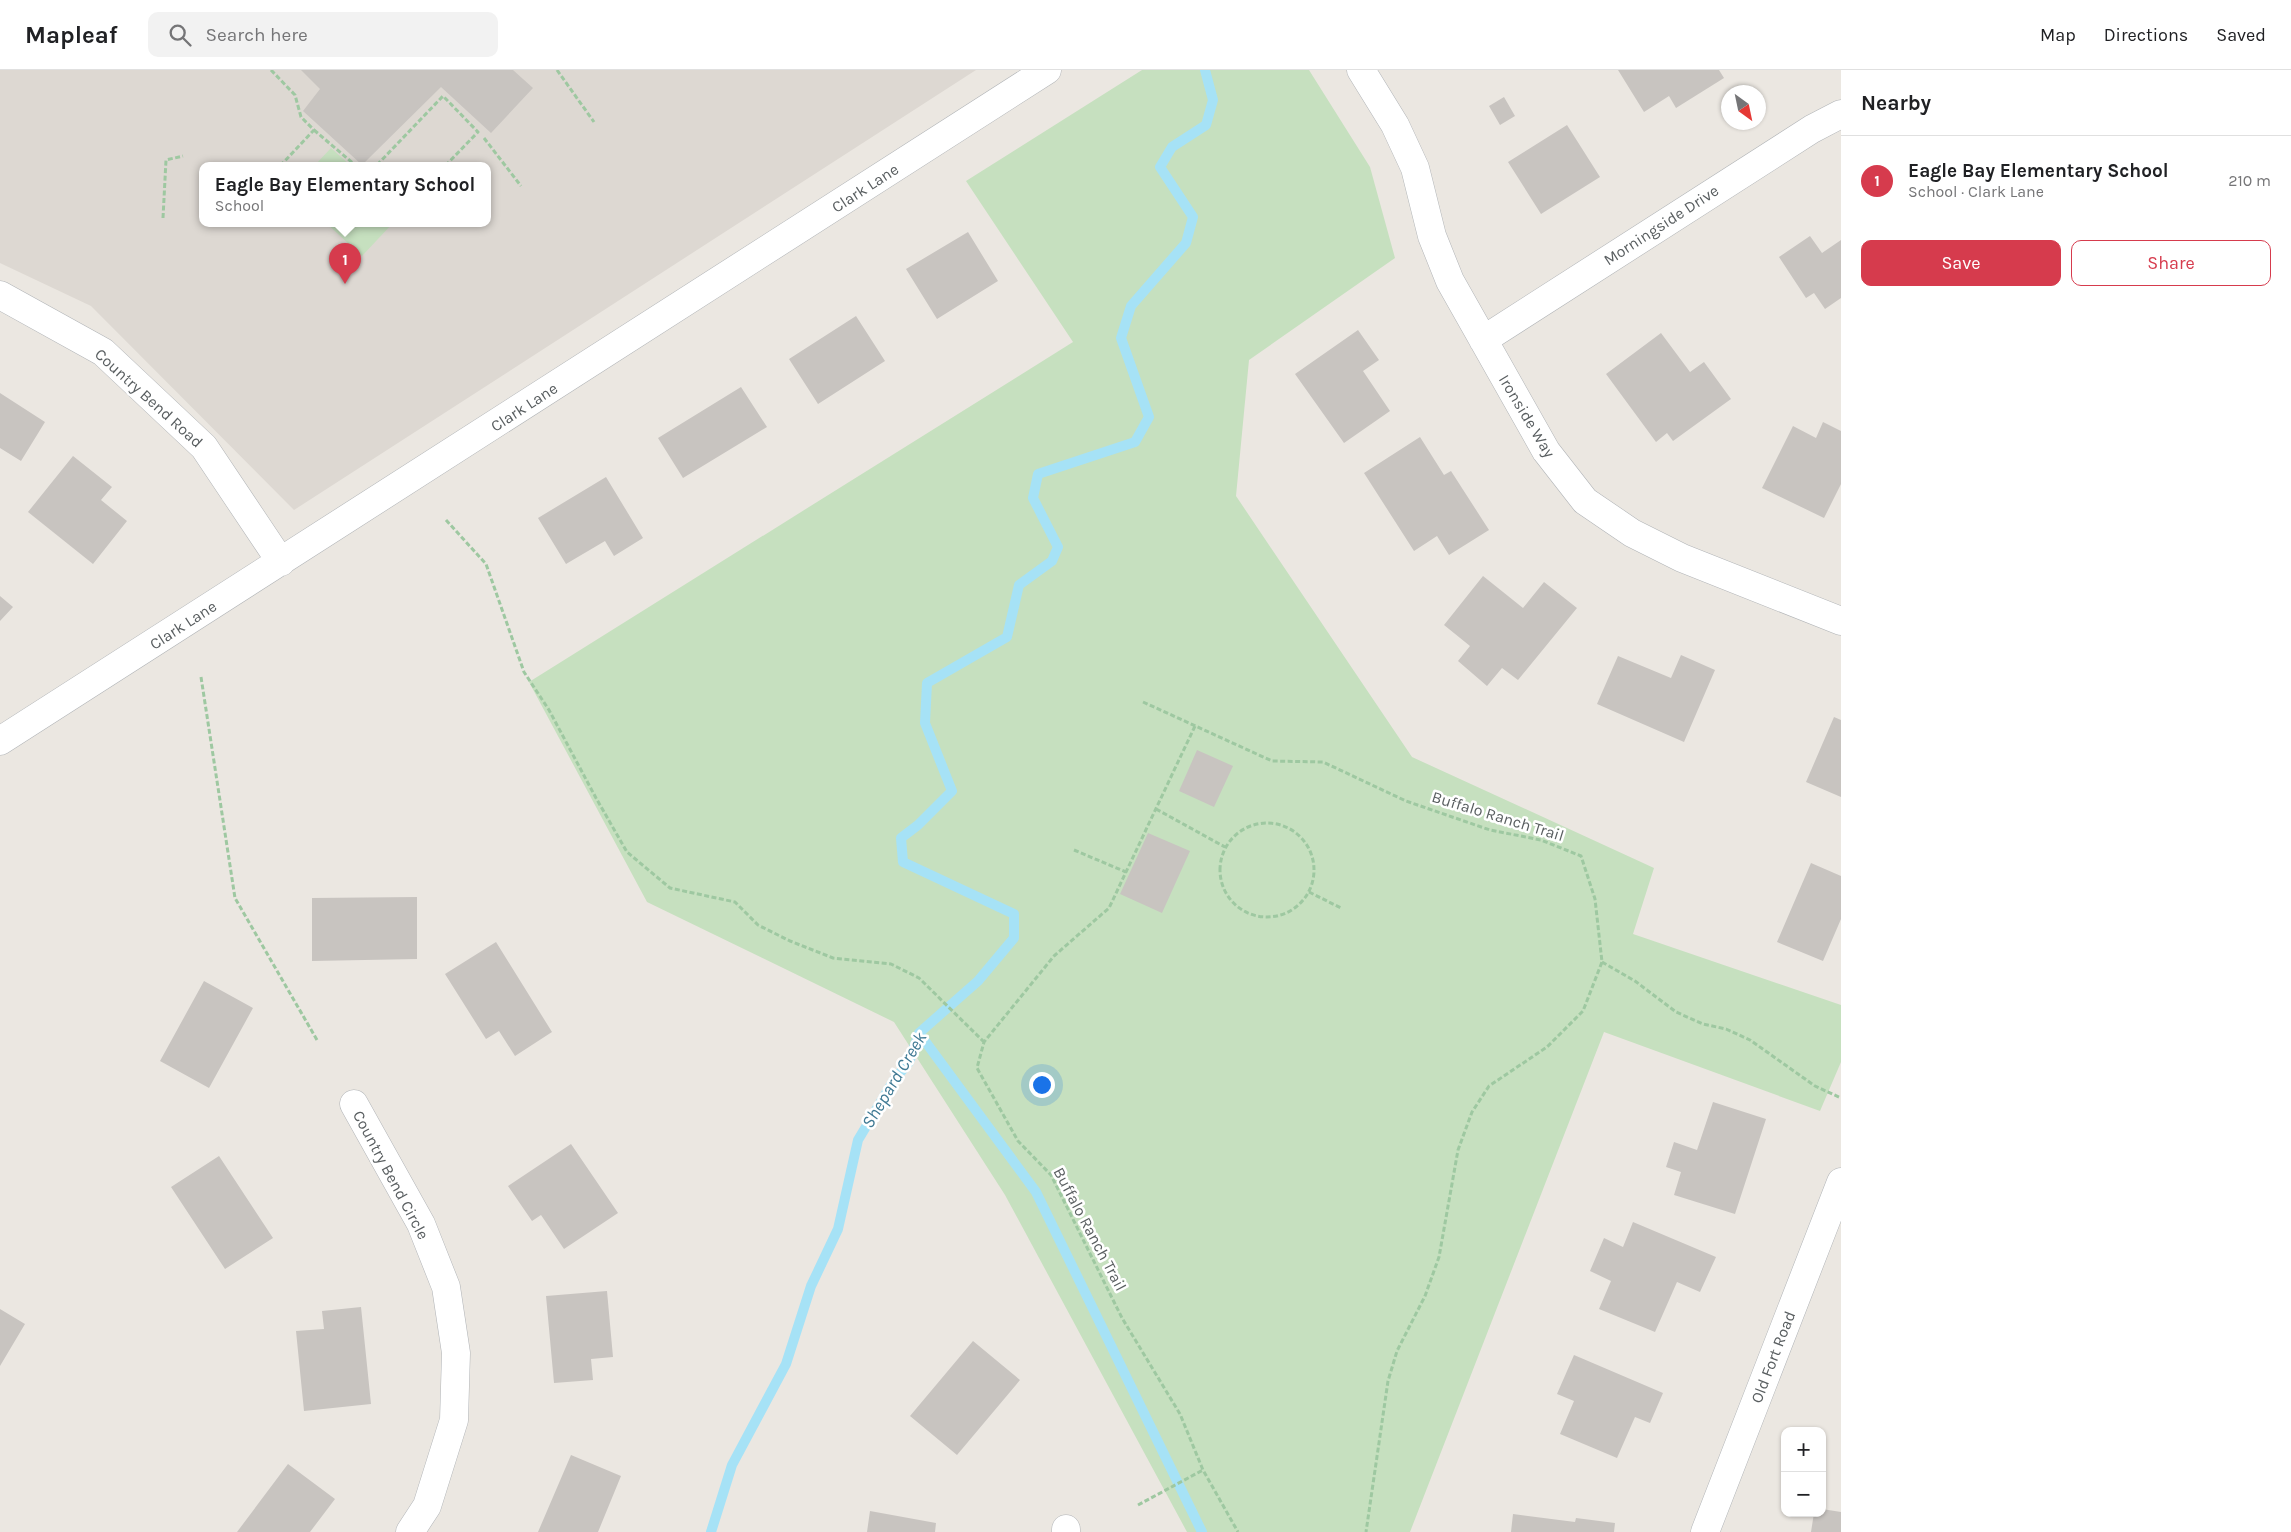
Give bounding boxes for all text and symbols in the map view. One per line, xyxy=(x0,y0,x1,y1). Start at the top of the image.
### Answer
search box xyxy=(148,12,498,57)
text: Mapleaf xyxy=(25,21,118,49)
icon: search xyxy=(166,21,194,49)
text: Search here xyxy=(206,24,308,46)
text: Map xyxy=(2040,24,2076,46)
text: Directions xyxy=(2104,24,2188,46)
text: Saved xyxy=(2216,24,2266,46)
north arrow xyxy=(1721,85,1766,130)
text: Nearby xyxy=(1861,91,1931,115)
street label: Clark Lane xyxy=(828,159,902,217)
text: Eagle Bay Elementary School xyxy=(1908,160,2168,182)
popup xyxy=(199,162,491,227)
text: 1 xyxy=(1874,171,1880,190)
text: 210 m xyxy=(2228,171,2271,190)
text: Eagle Bay Elementary School xyxy=(215,174,475,196)
street label: Morningside Drive xyxy=(1600,181,1722,269)
text: School · Clark Lane xyxy=(1908,182,2044,201)
text: School xyxy=(215,196,264,215)
button: Save xyxy=(1861,240,2061,286)
button: Share xyxy=(2071,240,2271,286)
pin: 1 xyxy=(329,243,361,284)
street label: Country Bend Road xyxy=(91,344,207,452)
street label: Ironside Way xyxy=(1495,371,1559,461)
street label: Clark Lane xyxy=(487,378,561,436)
street label: Clark Lane xyxy=(146,596,220,654)
street label: Buffalo Ranch Trail xyxy=(1430,787,1566,845)
water label: Shepard Creek xyxy=(857,1027,932,1132)
your location xyxy=(1029,1072,1055,1098)
street label: Country Bend Circle xyxy=(349,1107,433,1243)
street label: Buffalo Ranch Trail xyxy=(1049,1164,1131,1294)
street label: Old Fort Road xyxy=(1747,1308,1799,1406)
map controls xyxy=(1781,1427,1826,1517)
button: + xyxy=(1781,1427,1826,1472)
button: − xyxy=(1781,1472,1826,1517)

